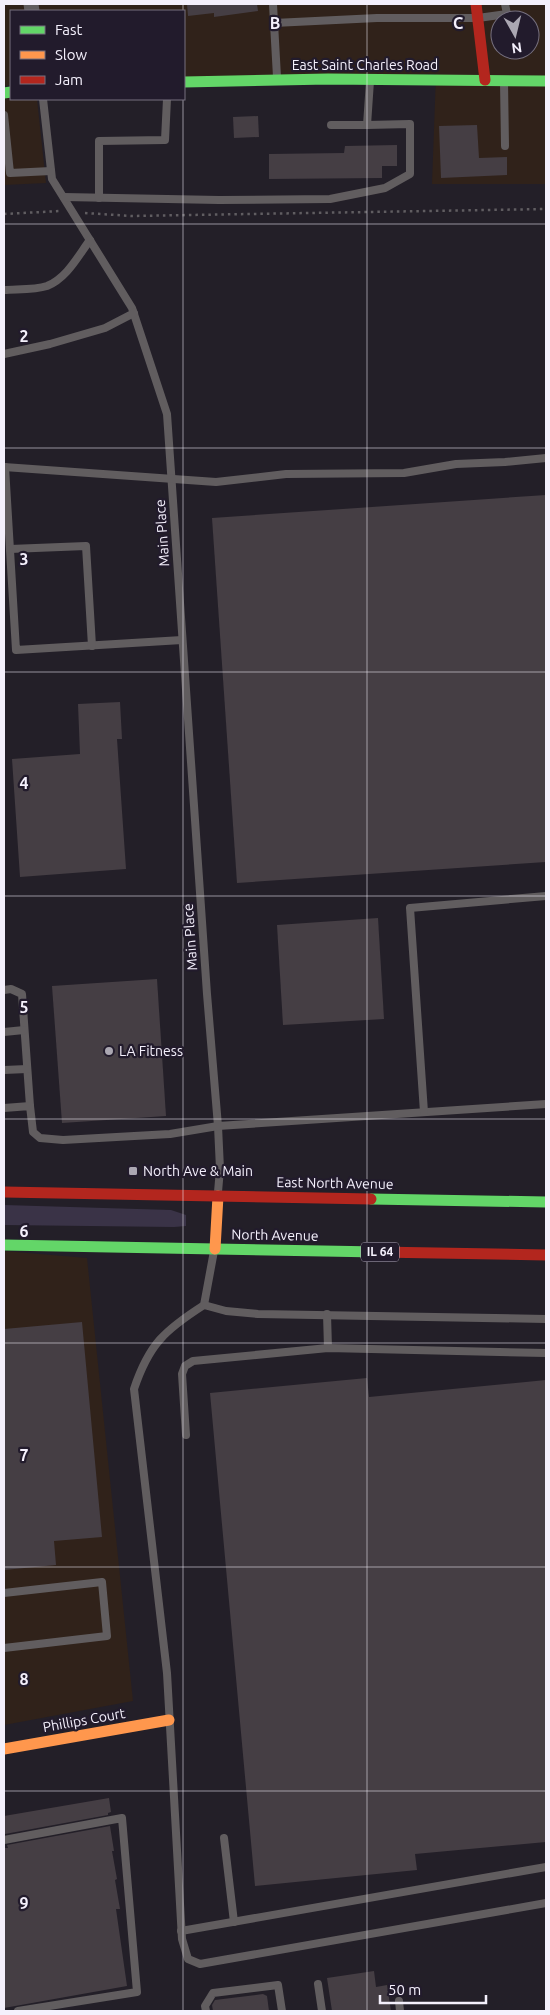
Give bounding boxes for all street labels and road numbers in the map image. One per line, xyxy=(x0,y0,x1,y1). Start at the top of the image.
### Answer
street label: East Saint Charles Road xyxy=(292,57,438,73)
street label: Main Place xyxy=(152,499,172,567)
street label: Main Place xyxy=(180,903,200,971)
street label: East North Avenue xyxy=(276,1174,394,1192)
street label: North Avenue xyxy=(231,1226,319,1244)
road number: IL 64 xyxy=(361,1242,399,1262)
street label: Phillips Court xyxy=(41,1705,127,1735)

